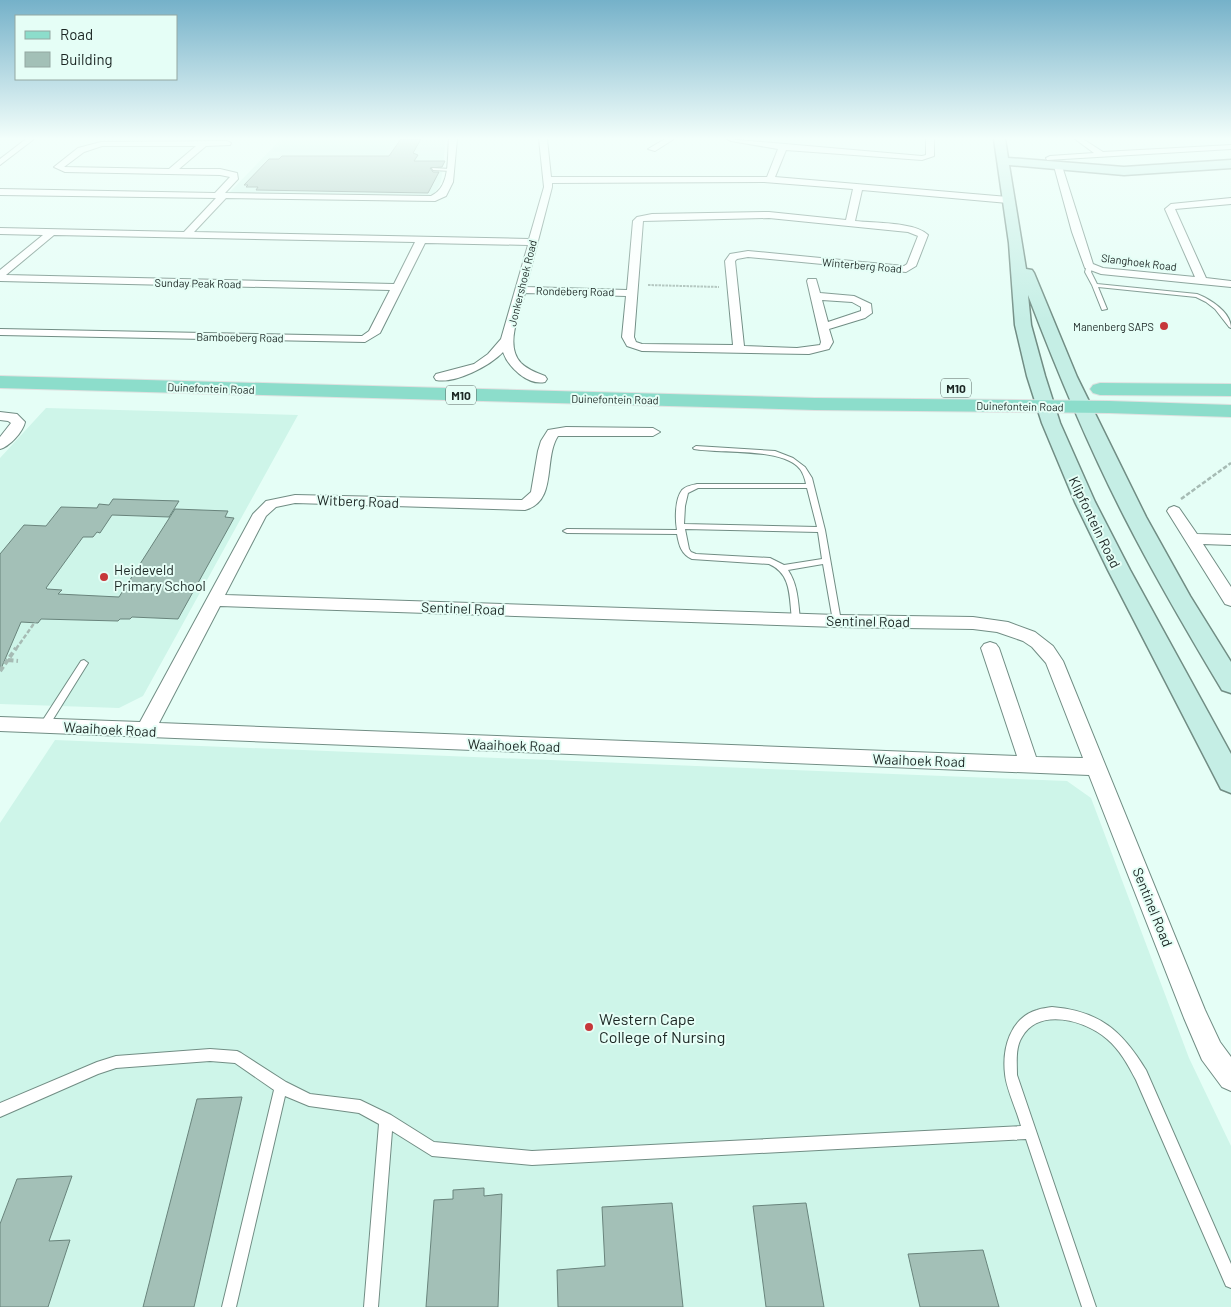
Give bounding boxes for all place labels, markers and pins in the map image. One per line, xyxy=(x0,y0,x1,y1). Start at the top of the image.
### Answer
place label: Manenberg SAPS xyxy=(1073,320,1154,333)
marker: Manenberg SAPS xyxy=(1158,320,1170,332)
place label: Heideveld Primary School xyxy=(114,561,206,594)
marker: Heideveld Primary School xyxy=(98,571,110,583)
place label: Western Cape College of Nursing xyxy=(599,1009,725,1046)
marker: Western Cape College of Nursing xyxy=(583,1021,595,1033)

